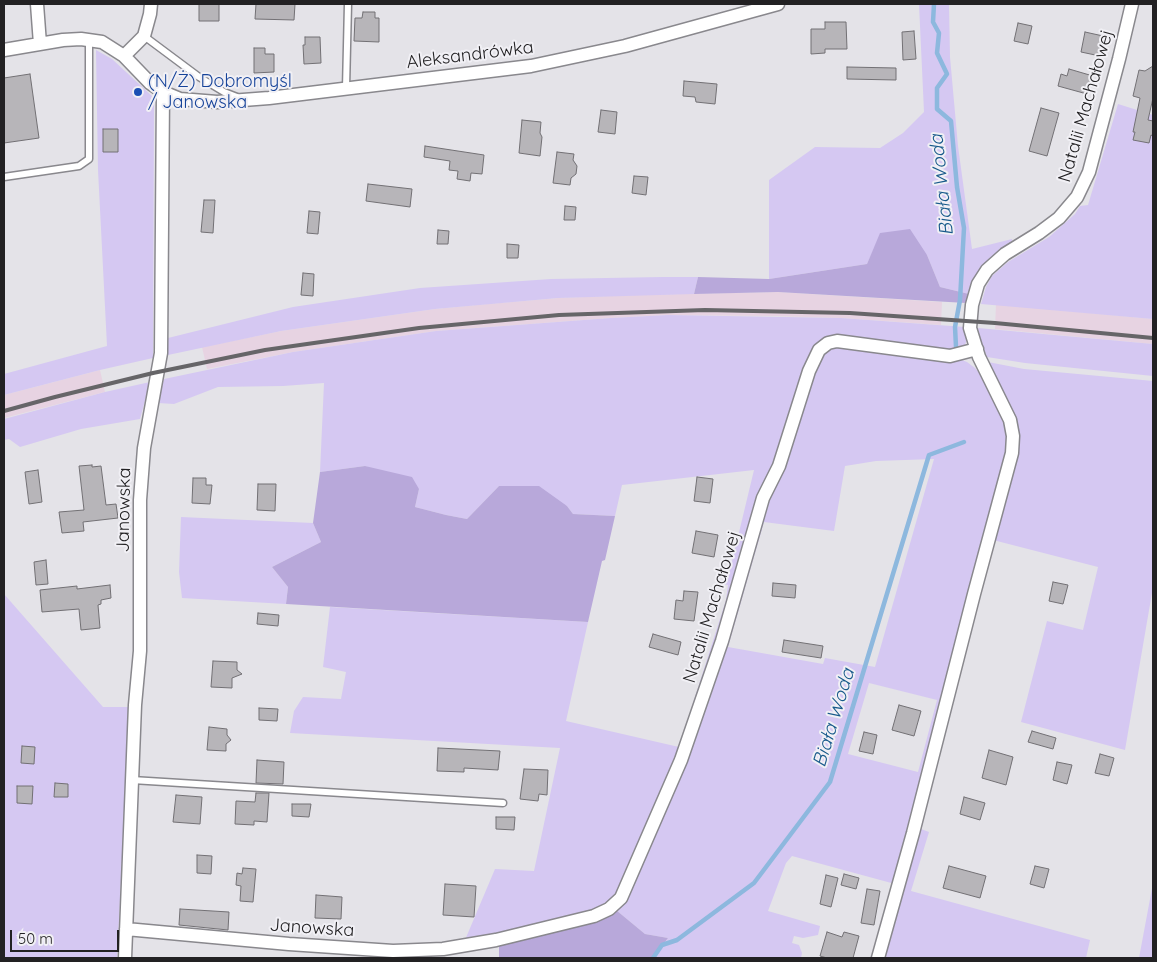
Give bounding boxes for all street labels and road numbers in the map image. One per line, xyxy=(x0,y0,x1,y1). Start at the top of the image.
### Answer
street label: Natalii Machałowej xyxy=(1054,27,1118,185)
street label: Aleksandrówka xyxy=(405,36,535,74)
street label: Janowska xyxy=(112,467,136,553)
street label: Natalii Machałowej xyxy=(679,528,745,686)
street label: Janowska xyxy=(269,914,355,942)

